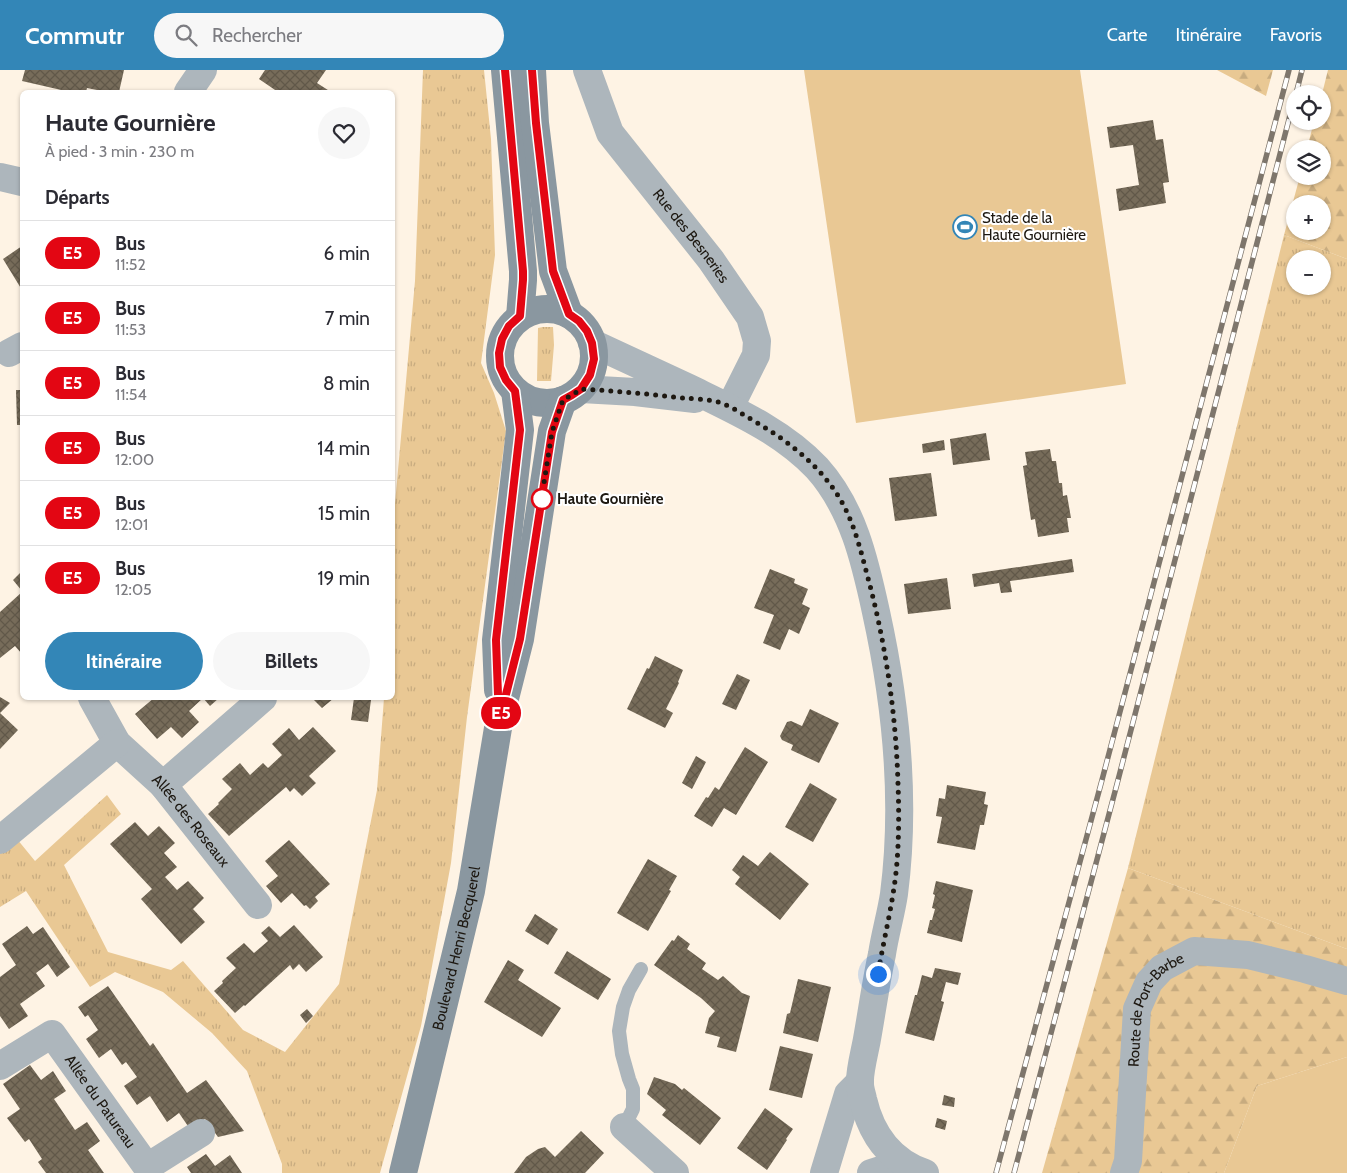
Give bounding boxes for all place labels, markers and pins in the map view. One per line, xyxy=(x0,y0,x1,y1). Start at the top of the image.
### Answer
place label: Stade de la Haute Gournière xyxy=(982,209,1086,244)
sports icon: Stade de la Haute Gournière xyxy=(952,214,978,240)
marker: Haute Gournière xyxy=(531,488,553,510)
place label: Haute Gournière xyxy=(557,490,664,508)

